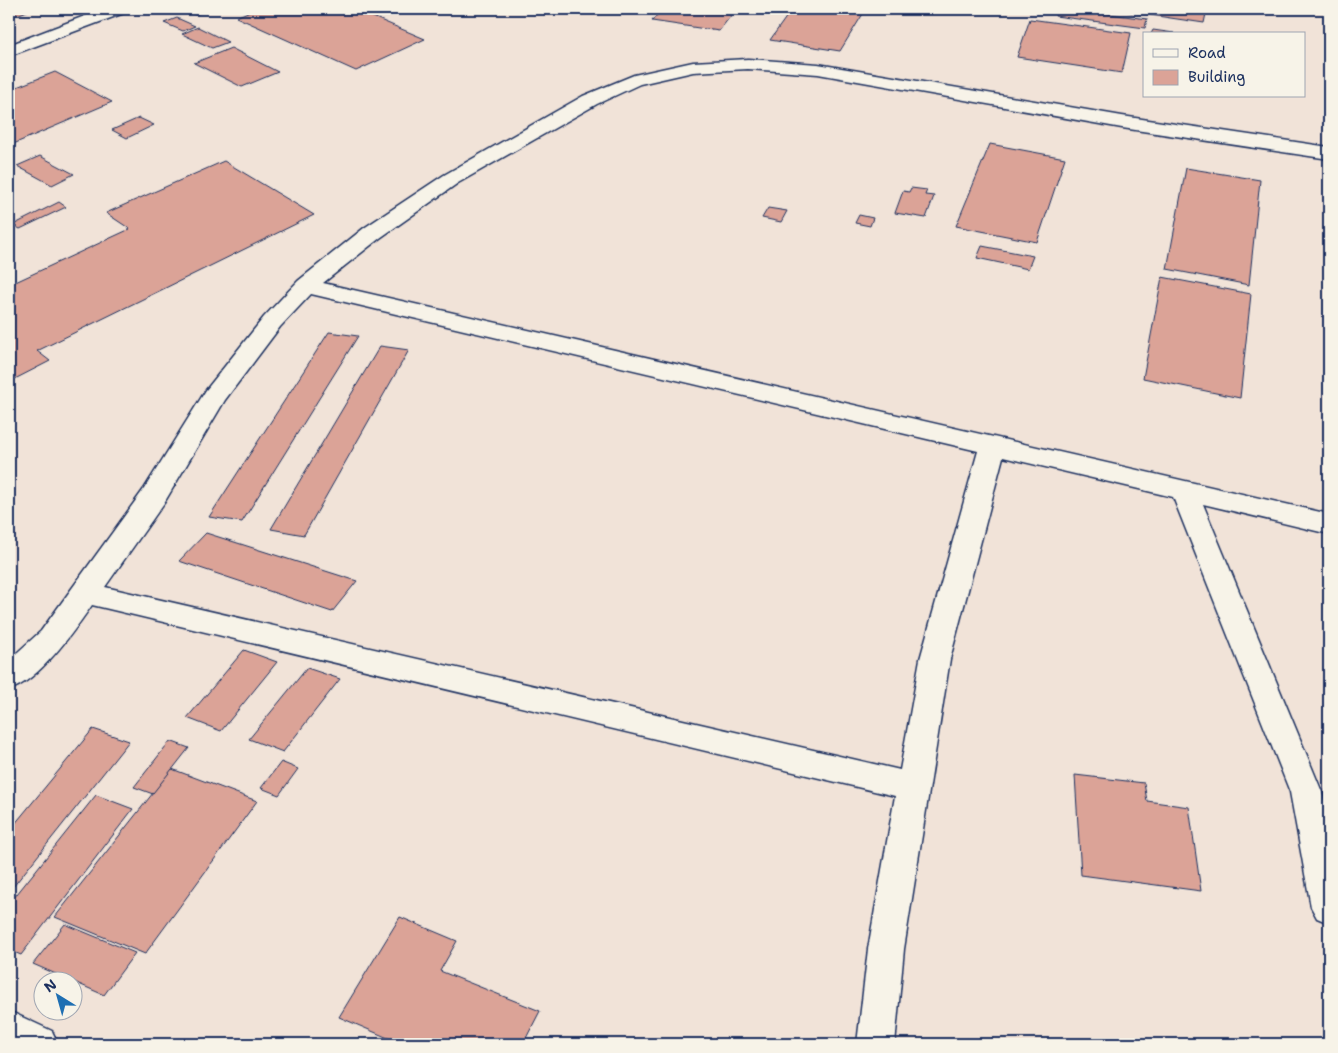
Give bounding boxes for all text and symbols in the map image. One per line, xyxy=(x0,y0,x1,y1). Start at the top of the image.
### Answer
legend xyxy=(1143,32,1306,98)
text: Road xyxy=(1188,43,1226,63)
text: Building xyxy=(1188,67,1245,87)
north arrow xyxy=(32,970,82,1020)
text: N xyxy=(40,975,60,996)

